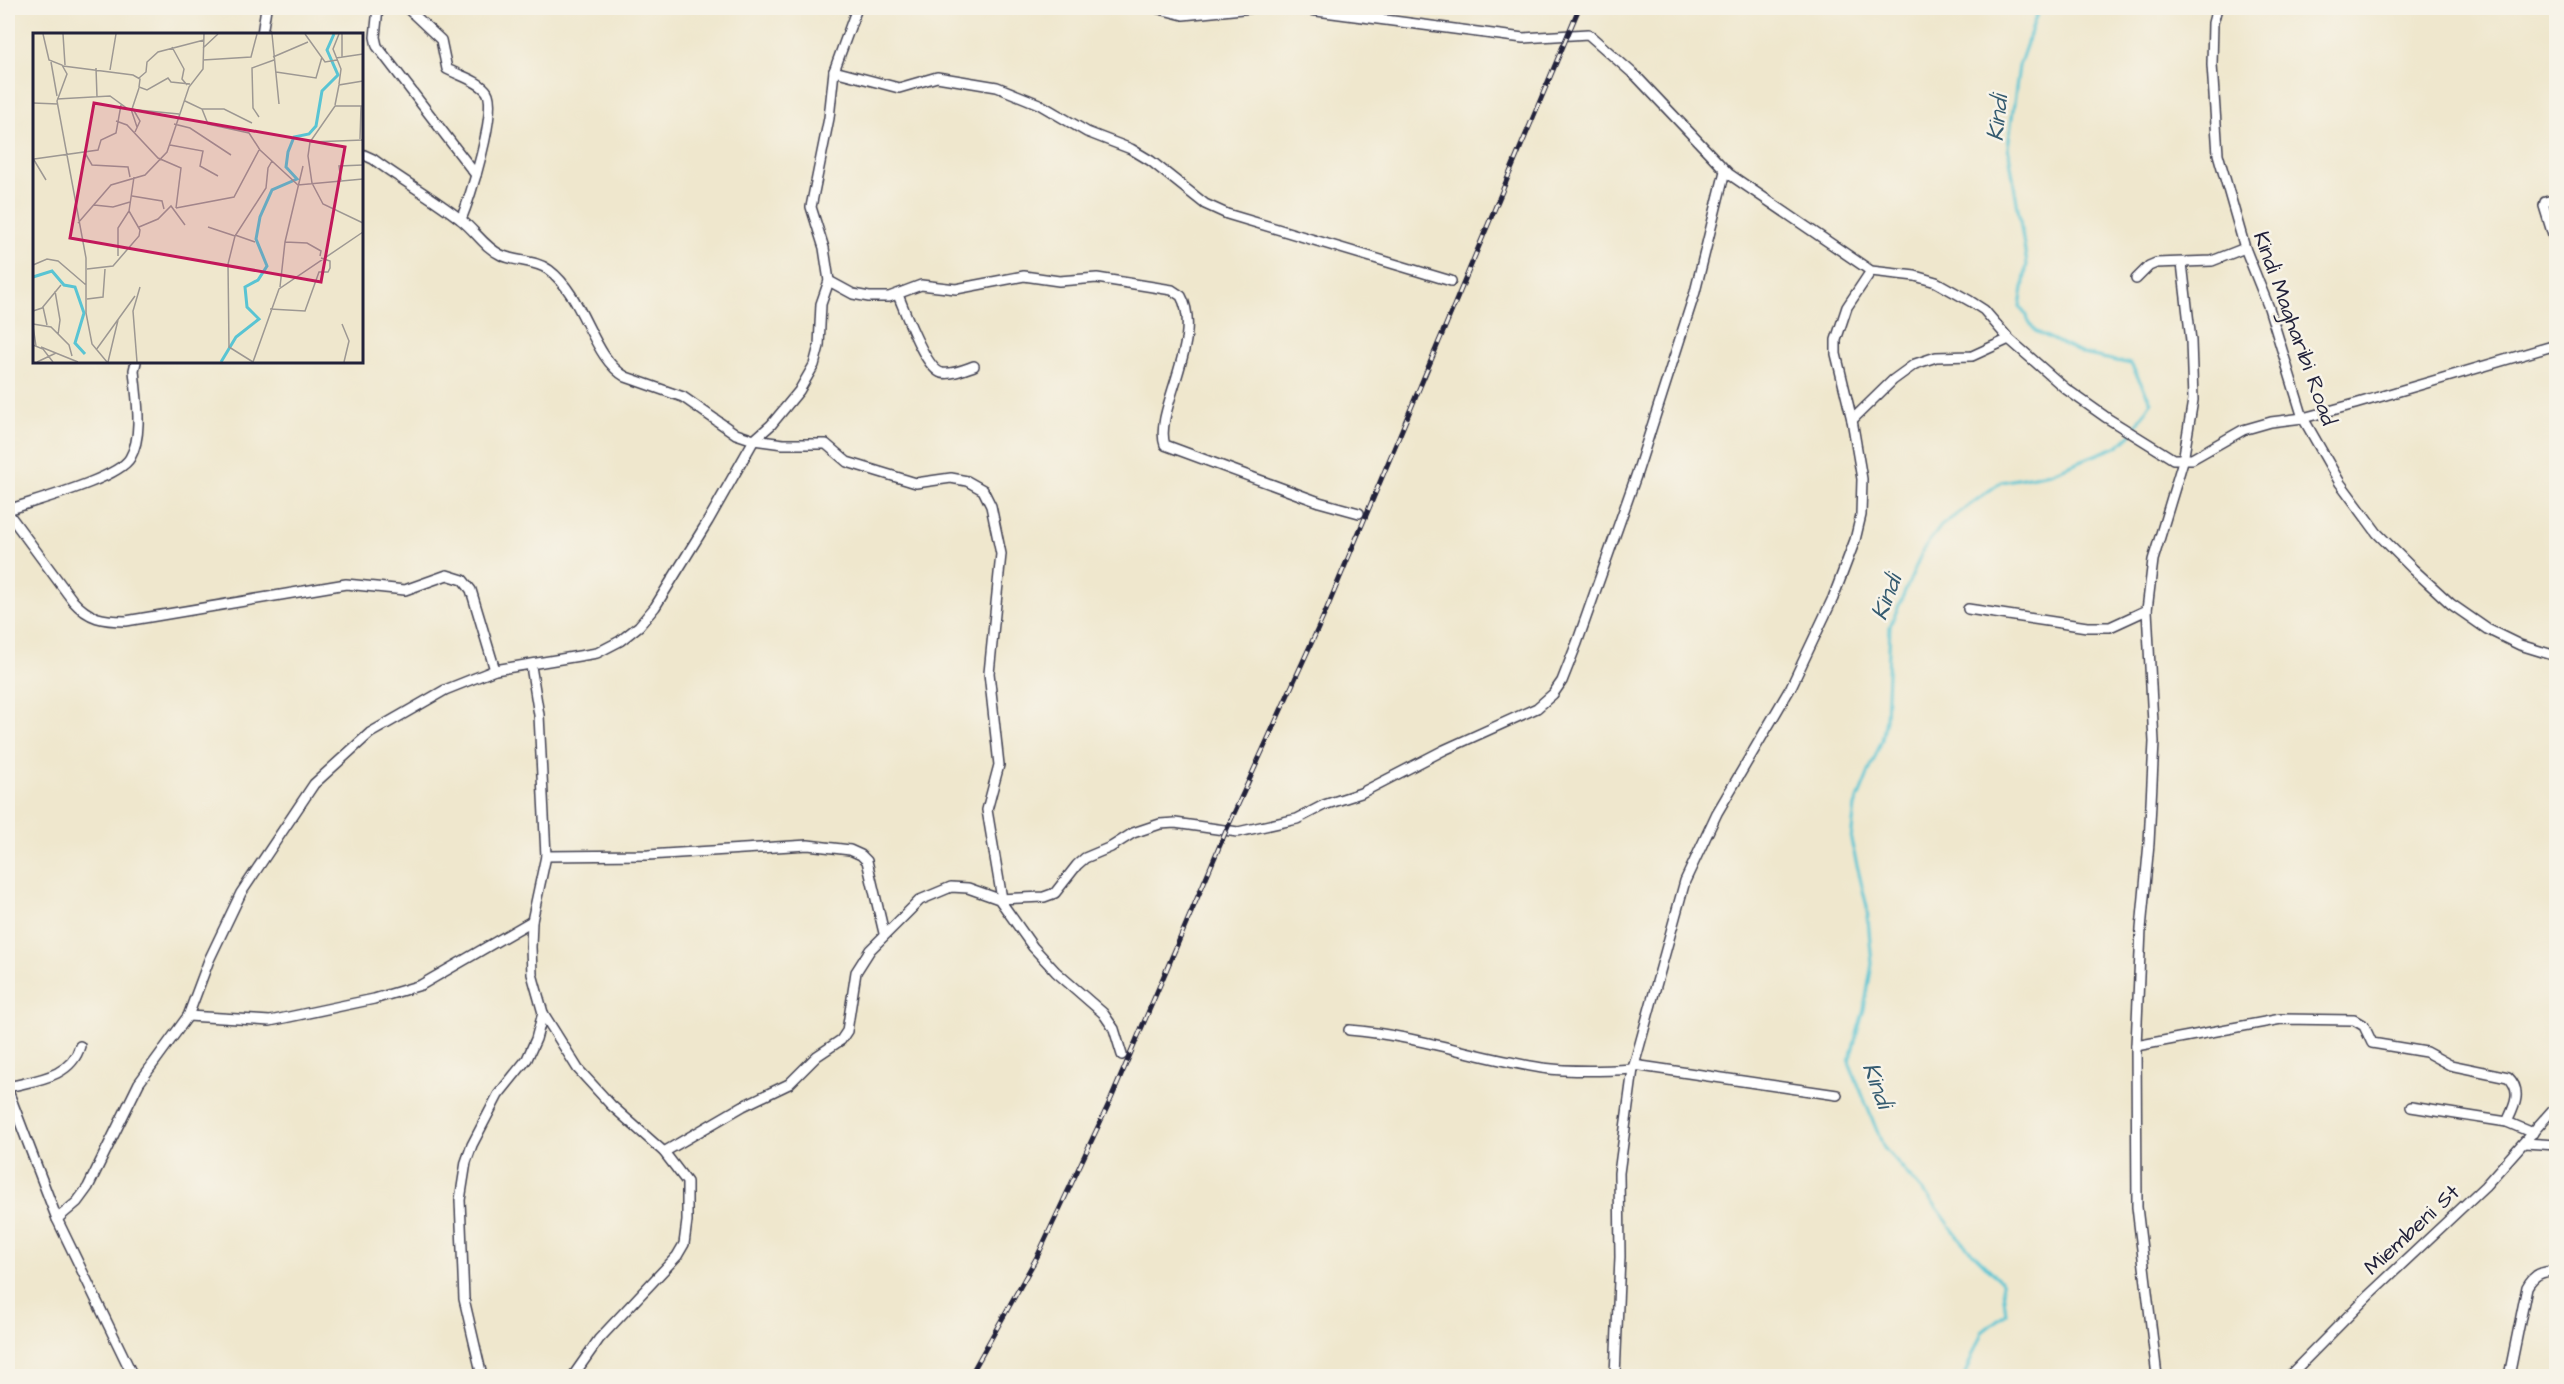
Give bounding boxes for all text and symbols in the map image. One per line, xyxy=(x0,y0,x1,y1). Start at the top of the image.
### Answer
inset map xyxy=(33,33,363,363)
water label: Kindi xyxy=(1979,90,2018,143)
street label: Kindi Magharibi Road xyxy=(2244,227,2344,430)
water label: Kindi xyxy=(1863,567,1912,625)
water label: Kindi xyxy=(1853,1058,1902,1116)
street label: Miembeni St xyxy=(2357,1177,2467,1283)

